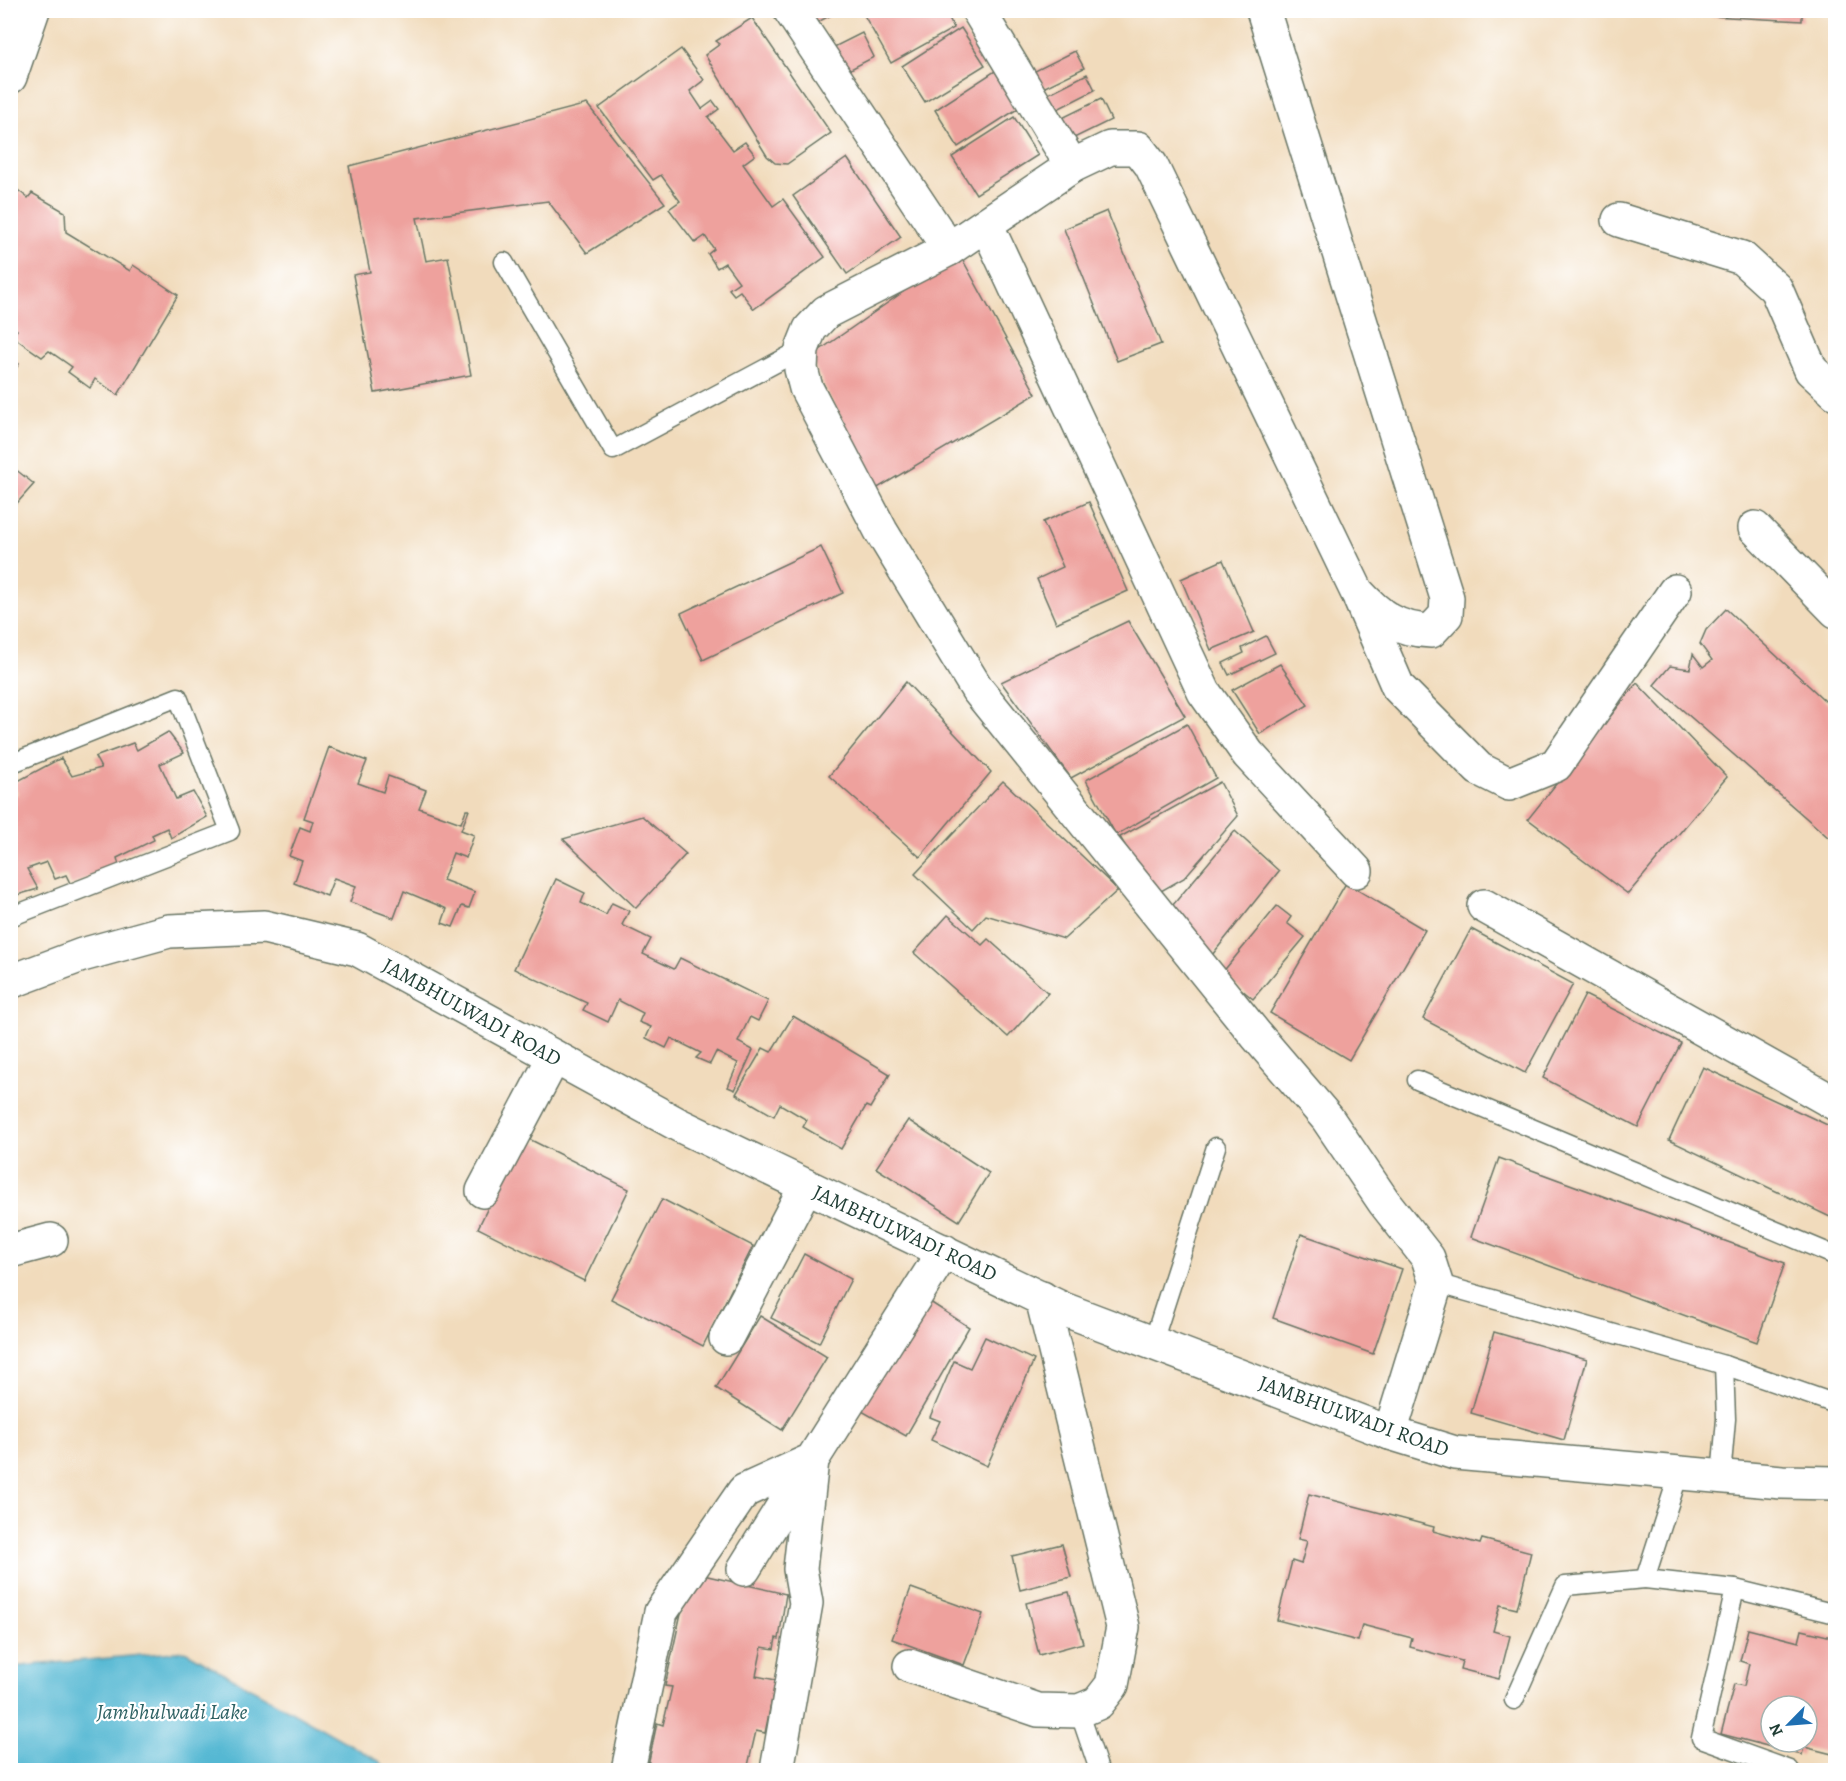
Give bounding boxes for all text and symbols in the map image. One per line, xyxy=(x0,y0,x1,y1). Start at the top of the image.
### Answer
street label: JAMBHULWADI ROAD xyxy=(377,951,567,1073)
street label: JAMBHULWADI ROAD xyxy=(808,1178,1002,1288)
street label: JAMBHULWADI ROAD xyxy=(1255,1369,1453,1463)
north arrow xyxy=(1759,1694,1819,1754)
water label: Jambhulwadi Lake xyxy=(95,1697,248,1727)
text: N xyxy=(1764,1720,1789,1740)

